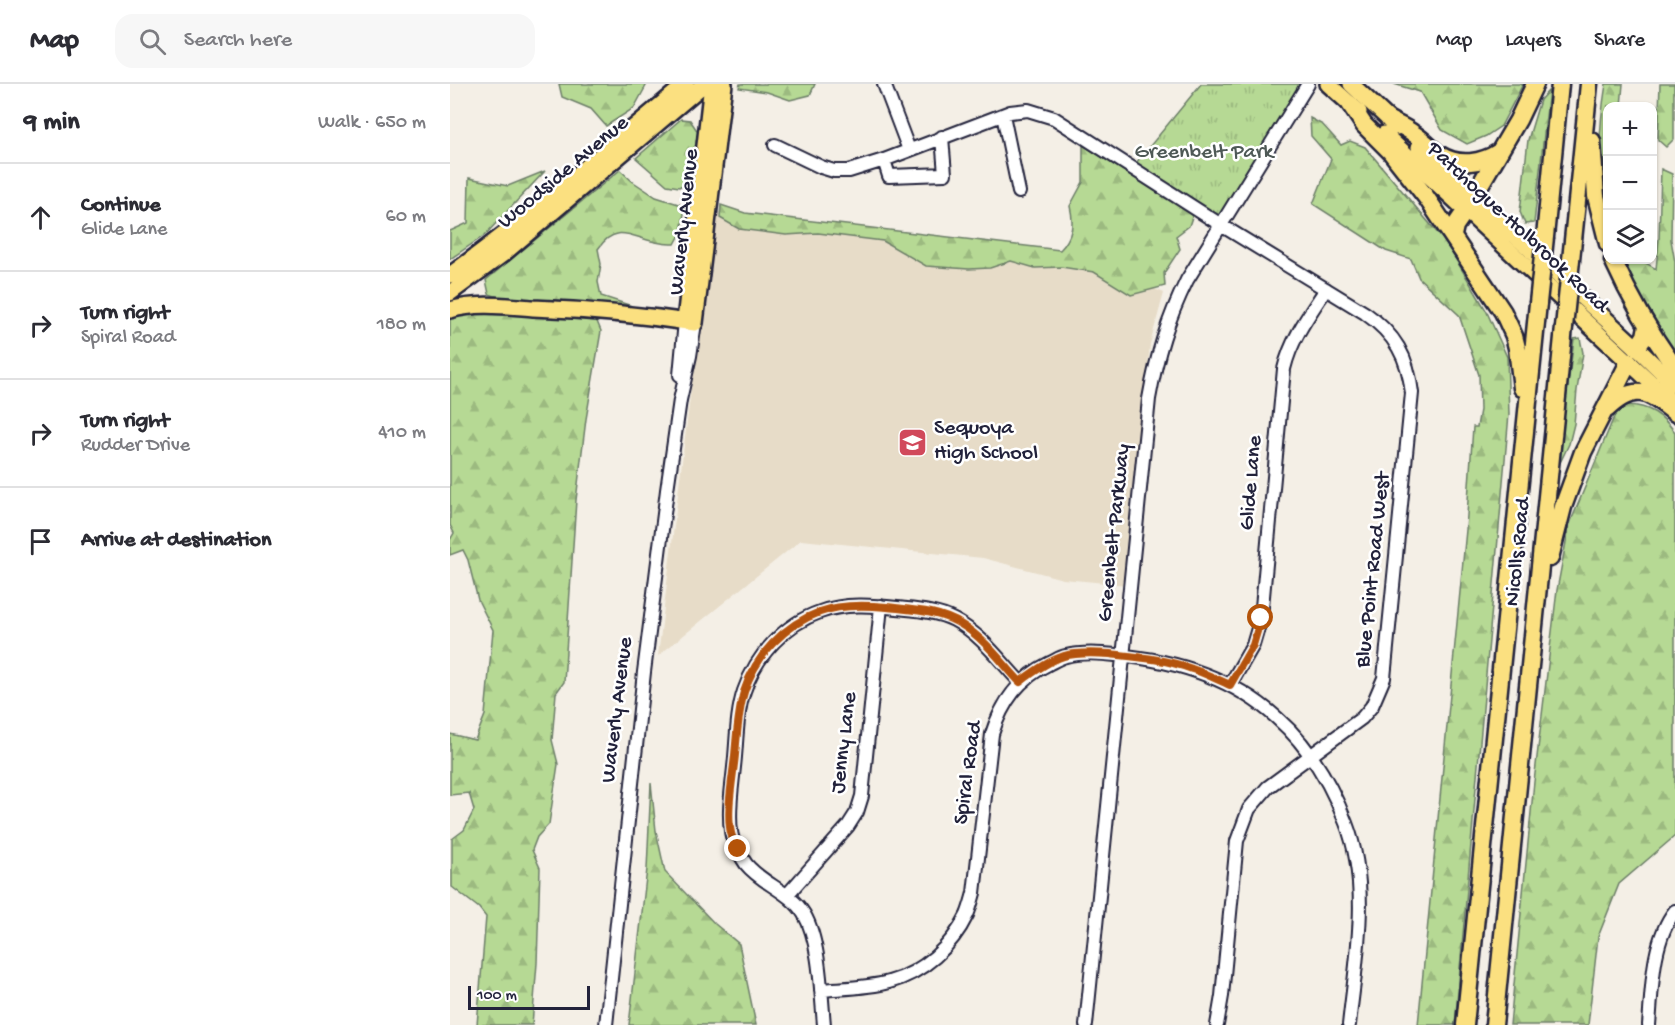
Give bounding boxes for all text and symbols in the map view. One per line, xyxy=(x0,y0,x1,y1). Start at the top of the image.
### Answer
search box xyxy=(115,14,535,68)
text: Map xyxy=(30,25,79,58)
icon: search xyxy=(136,25,169,58)
text: Search here xyxy=(184,28,292,54)
text: Map xyxy=(1436,29,1472,54)
text: Layers xyxy=(1505,29,1561,54)
text: Share xyxy=(1594,29,1645,54)
map controls xyxy=(1603,102,1657,264)
button: + xyxy=(1603,102,1657,156)
text: 9 min xyxy=(24,108,80,139)
street label: Woodside Avenue xyxy=(493,110,635,235)
text: Walk · 650 m xyxy=(318,112,426,135)
street label: Patchogue-Holbrook Road xyxy=(1420,136,1615,321)
park label: Greenbelt Park xyxy=(1135,140,1276,166)
street label: Waverly Avenue xyxy=(664,147,706,296)
button: − xyxy=(1603,156,1657,210)
text: Continue xyxy=(81,193,161,219)
icon: ahead xyxy=(24,201,57,234)
text: 60 m xyxy=(386,206,426,229)
button: layers xyxy=(1603,210,1657,264)
text: Glide Lane xyxy=(81,219,167,242)
text: Turn right xyxy=(81,301,169,327)
icon: right xyxy=(24,309,57,342)
text: 180 m xyxy=(377,314,426,337)
text: Spiral Road xyxy=(81,327,175,350)
text: Turn right xyxy=(81,409,169,435)
place label: Sequoya High School xyxy=(934,416,1038,467)
icon: right xyxy=(24,417,57,450)
text: 410 m xyxy=(378,422,426,445)
school or university icon: Sequoya High School xyxy=(897,426,929,458)
street label: Glide Lane xyxy=(1235,434,1269,531)
text: Rudder Drive xyxy=(81,435,190,458)
street label: Greenbelt Parkway xyxy=(1093,443,1137,623)
street label: Blue Point Road West xyxy=(1351,469,1397,670)
street label: Nicolls Road xyxy=(1500,494,1538,608)
icon: arrive xyxy=(24,525,57,558)
text: Arrive at destination xyxy=(81,528,271,554)
route start xyxy=(1247,604,1273,630)
street label: Waverly Avenue xyxy=(596,635,640,784)
street label: Jenny Lane xyxy=(826,690,864,795)
street label: Spiral Road xyxy=(949,718,989,826)
route end xyxy=(724,835,750,861)
scale bar xyxy=(468,983,590,1010)
text: 100 m xyxy=(477,987,517,1006)

